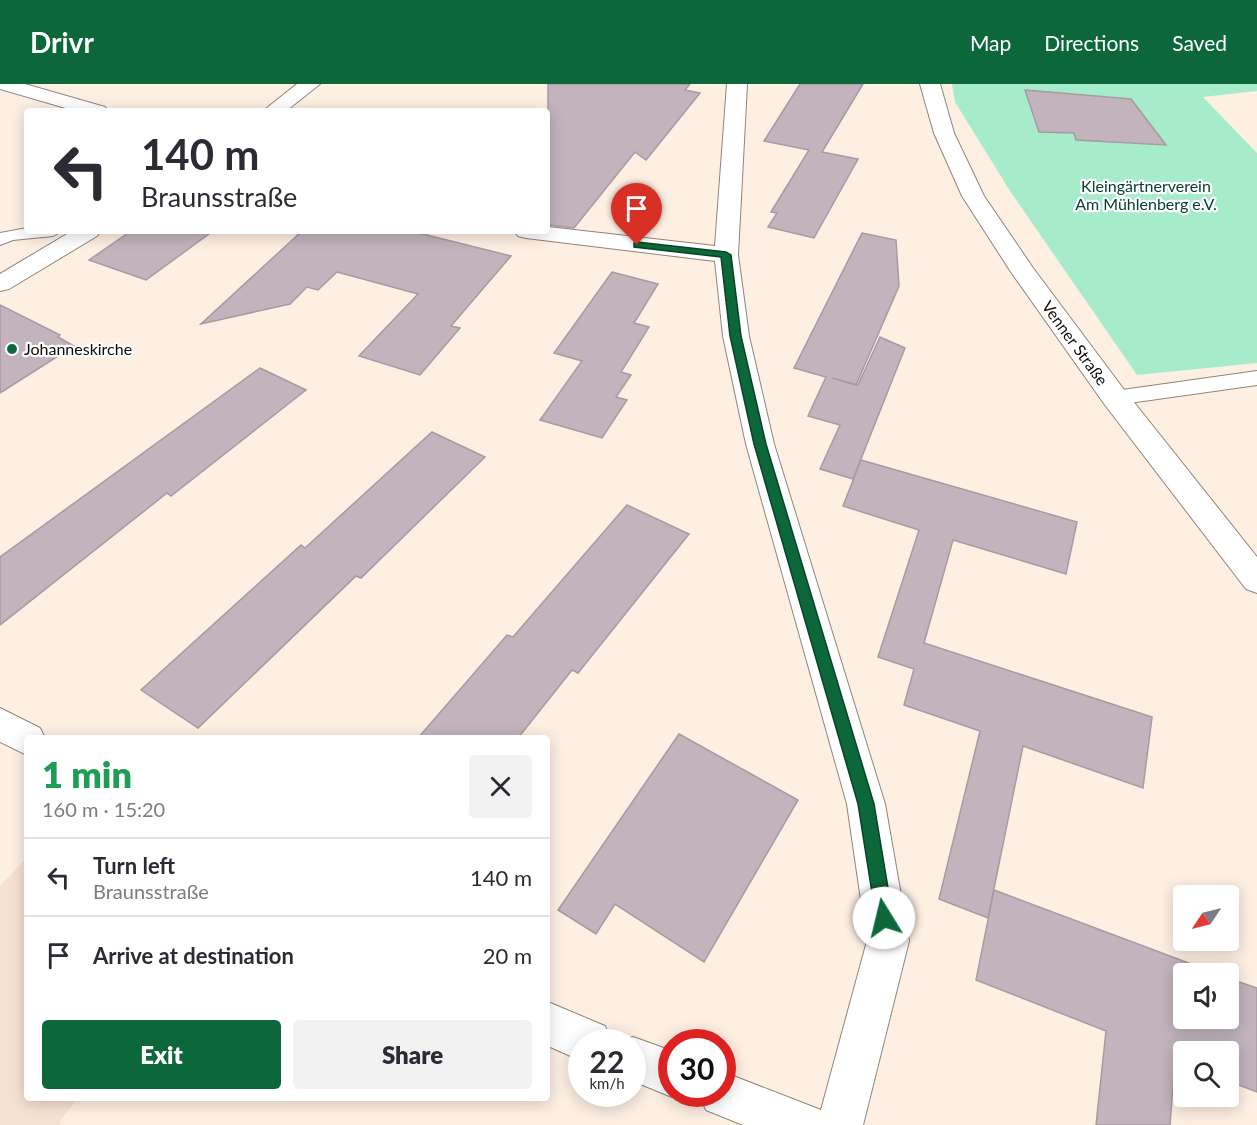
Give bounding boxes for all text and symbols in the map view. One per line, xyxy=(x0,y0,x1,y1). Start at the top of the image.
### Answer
text: Drivr xyxy=(30,25,94,59)
text: Map xyxy=(970,30,1011,55)
text: Directions xyxy=(1044,30,1139,55)
text: Saved xyxy=(1172,30,1227,55)
text: 140 m xyxy=(141,129,259,179)
icon: left xyxy=(42,132,120,210)
park label: Kleingärtnerverein Am Mühlenberg e.V. xyxy=(1075,176,1217,213)
text: Braunsstraße xyxy=(141,180,297,213)
pin xyxy=(611,183,662,245)
icon: arrive xyxy=(620,192,653,225)
street label: Venner Straße xyxy=(1039,297,1112,389)
place label: Johanneskirche xyxy=(24,339,132,358)
marker: Johanneskirche xyxy=(5,342,19,356)
text: 1 min xyxy=(42,752,132,796)
button: close xyxy=(469,755,532,818)
text: 160 m · 15:20 xyxy=(42,797,165,821)
text: Turn left xyxy=(93,852,175,879)
icon: left xyxy=(42,861,75,894)
text: 140 m xyxy=(470,864,532,891)
text: Braunsstraße xyxy=(93,879,209,903)
north arrow xyxy=(1173,885,1239,951)
map controls xyxy=(1173,885,1239,1107)
position arrow xyxy=(852,886,916,950)
icon: arrive xyxy=(42,939,75,972)
text: Arrive at destination xyxy=(93,942,294,969)
text: 20 m xyxy=(483,942,532,969)
button: sound xyxy=(1173,963,1239,1029)
button: Exit xyxy=(42,1020,281,1089)
button: Share xyxy=(293,1020,532,1089)
speed limit sign: 30 xyxy=(658,1029,736,1107)
button: search xyxy=(1173,1041,1239,1107)
text: 22 xyxy=(590,1043,624,1079)
text: km/h xyxy=(589,1074,625,1092)

